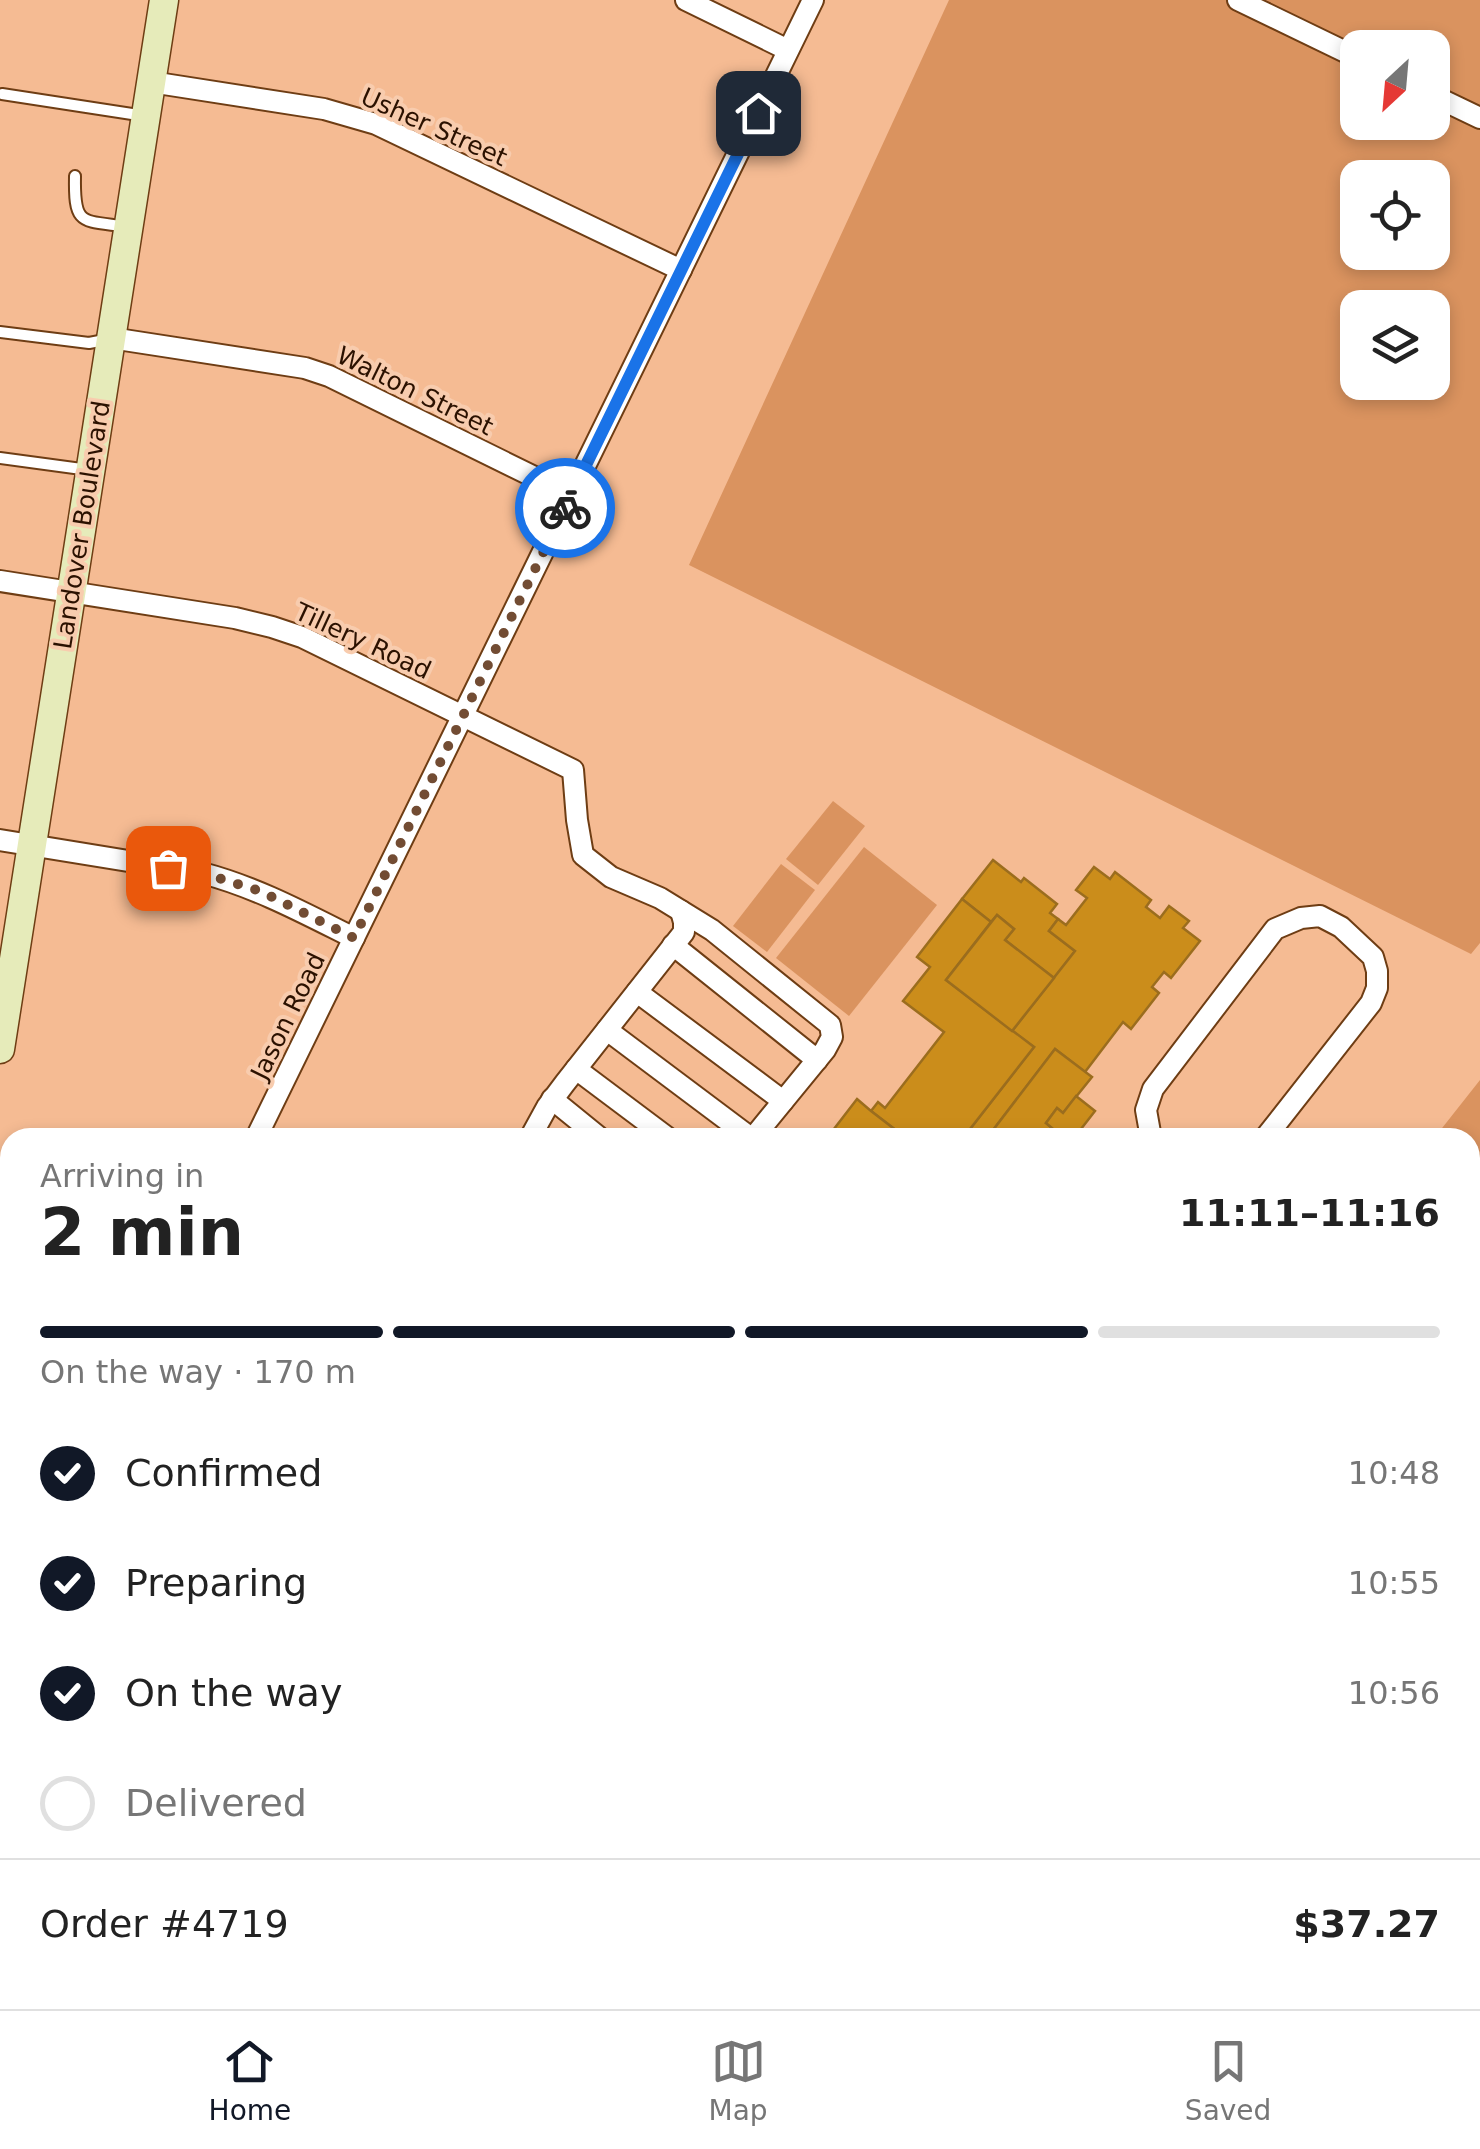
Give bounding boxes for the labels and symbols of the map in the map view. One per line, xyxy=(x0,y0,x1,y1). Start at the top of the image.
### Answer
north arrow xyxy=(1340,30,1450,140)
pin xyxy=(716,71,801,156)
street label: Usher Street xyxy=(357,82,512,172)
street label: Walton Street xyxy=(332,341,498,441)
street label: Landover Boulevard xyxy=(48,399,116,651)
courier xyxy=(515,458,615,558)
street label: Tillery Road xyxy=(290,596,436,685)
pin xyxy=(126,826,211,911)
street label: Jason Road xyxy=(244,948,331,1086)

